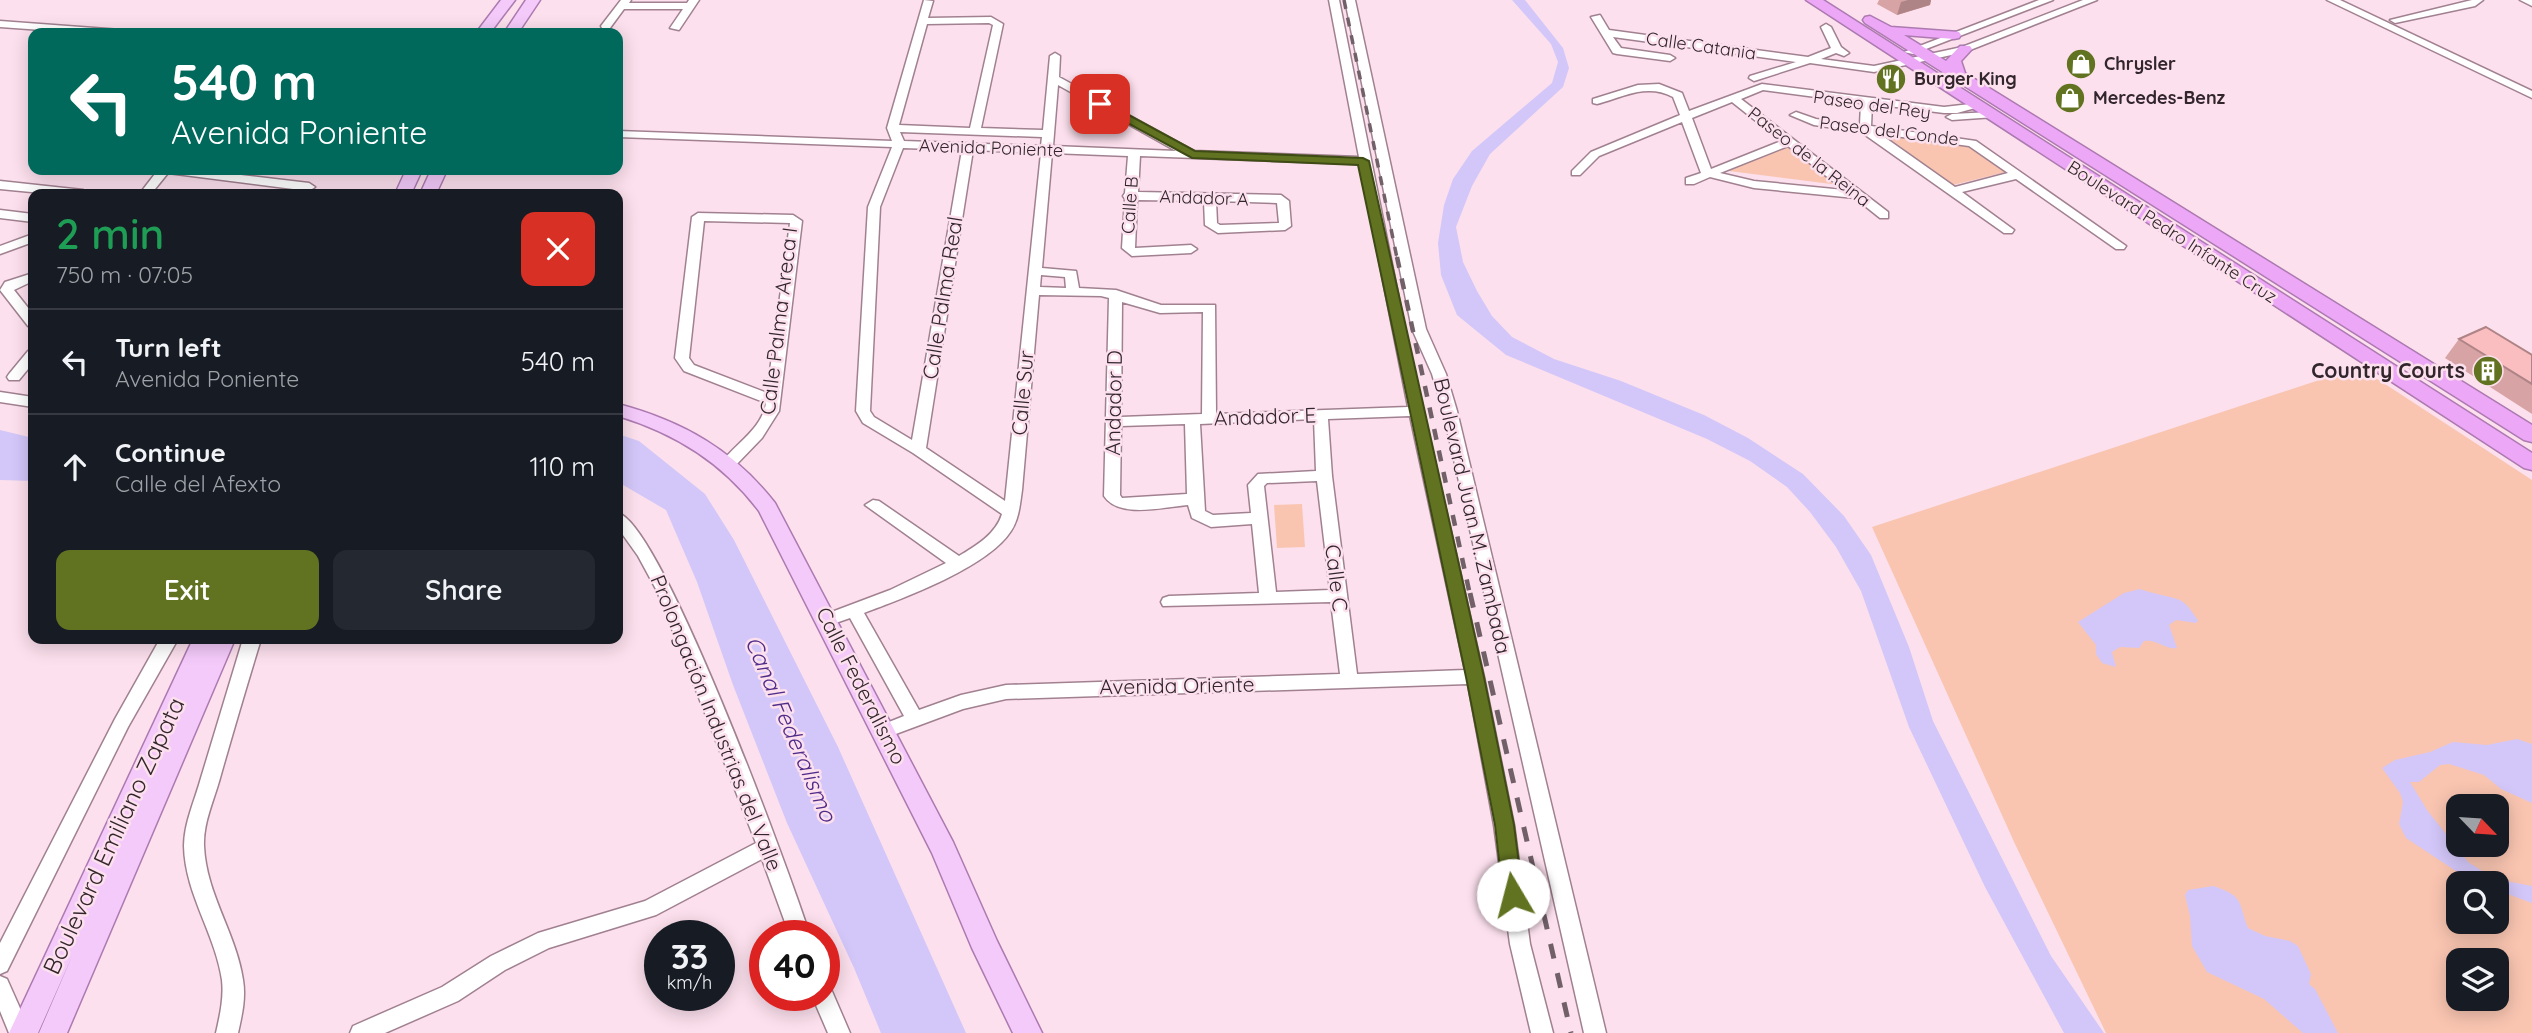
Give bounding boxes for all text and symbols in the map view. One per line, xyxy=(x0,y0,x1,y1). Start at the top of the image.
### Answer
street label: Calle Catania xyxy=(1645,26,1757,65)
shop icon: Chrysler xyxy=(2064,47,2098,81)
text: 540 m xyxy=(171,51,317,112)
place label: Chrysler xyxy=(2104,52,2176,75)
icon: left xyxy=(56,56,147,147)
restaurant icon: Burger King xyxy=(1874,62,1908,96)
place label: Burger King xyxy=(1914,67,2017,90)
pin xyxy=(1070,74,1130,134)
shop icon: Mercedes-Benz xyxy=(2053,81,2087,115)
icon: arrive xyxy=(1081,85,1119,123)
street label: Paseo del Rey xyxy=(1812,85,1932,124)
place label: Mercedes-Benz xyxy=(2093,86,2226,109)
street label: Paseo de la Reina xyxy=(1743,102,1875,212)
street label: Paseo del Conde xyxy=(1818,111,1960,150)
text: Avenida Poniente xyxy=(171,112,427,152)
street label: Avenida Poniente xyxy=(919,133,1063,162)
street label: Boulevard Pedro Infante Cruz xyxy=(2063,155,2281,308)
street label: Calle B xyxy=(1116,175,1143,234)
street label: Andador A xyxy=(1159,184,1249,211)
text: 2 min xyxy=(56,207,164,260)
button: close xyxy=(521,212,595,286)
street label: Calle Palma Real xyxy=(916,215,968,381)
street label: Calle Palma Areca I xyxy=(754,226,802,416)
text: 750 m · 07:05 xyxy=(56,260,193,289)
text: Turn left xyxy=(115,331,222,364)
icon: left xyxy=(56,343,94,381)
text: 540 m xyxy=(521,345,595,378)
street label: Calle Sur xyxy=(1005,349,1039,437)
street label: Andador D xyxy=(1099,350,1127,456)
building icon: Country Courts xyxy=(2471,354,2505,388)
place label: Country Courts xyxy=(2311,357,2465,383)
text: Avenida Poniente xyxy=(115,364,299,393)
street label: Boulevard Juan M. Zambada xyxy=(1429,375,1517,656)
street label: Andador E xyxy=(1213,401,1317,431)
text: Continue xyxy=(115,436,226,469)
icon: ahead xyxy=(56,448,94,486)
text: 110 m xyxy=(529,450,595,483)
text: Calle del Afexto xyxy=(115,469,281,498)
street label: Calle C xyxy=(1320,543,1354,613)
button: Exit xyxy=(56,550,319,630)
button: Share xyxy=(333,550,595,630)
street label: Prolongación Industrias del Valle xyxy=(645,571,788,874)
street label: Calle Federalismo xyxy=(811,603,913,769)
water label: Canal Federalismo xyxy=(739,632,844,827)
street label: Avenida Oriente xyxy=(1099,671,1255,699)
street label: Boulevard Emiliano Zapata xyxy=(36,692,191,979)
north arrow xyxy=(2446,794,2510,858)
map controls xyxy=(2446,794,2509,1011)
position arrow xyxy=(1476,858,1550,932)
button: search xyxy=(2446,871,2509,934)
speed limit sign: 40 xyxy=(749,920,840,1011)
text: 33 xyxy=(671,934,708,978)
button: layers xyxy=(2446,948,2509,1011)
text: km/h xyxy=(667,971,712,994)

